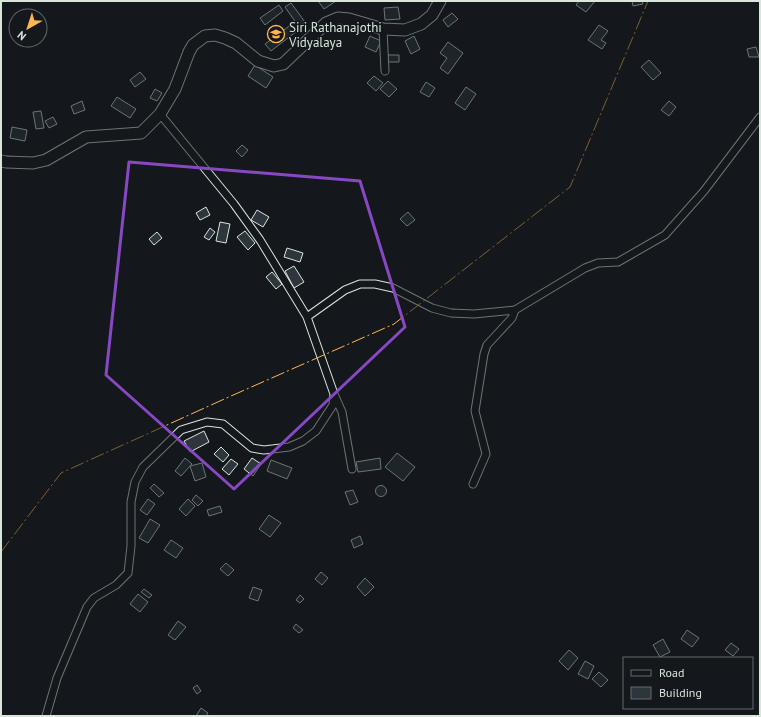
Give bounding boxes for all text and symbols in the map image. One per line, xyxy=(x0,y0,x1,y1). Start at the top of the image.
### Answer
north arrow xyxy=(8,8,48,48)
place label: Siri Rathanajothi Vidyalaya xyxy=(288,19,382,51)
school or university icon: Siri Rathanajothi Vidyalaya xyxy=(266,24,286,44)
text: N xyxy=(14,28,29,43)
legend xyxy=(623,657,753,709)
text: Road xyxy=(659,665,684,680)
text: Building xyxy=(659,685,702,700)

